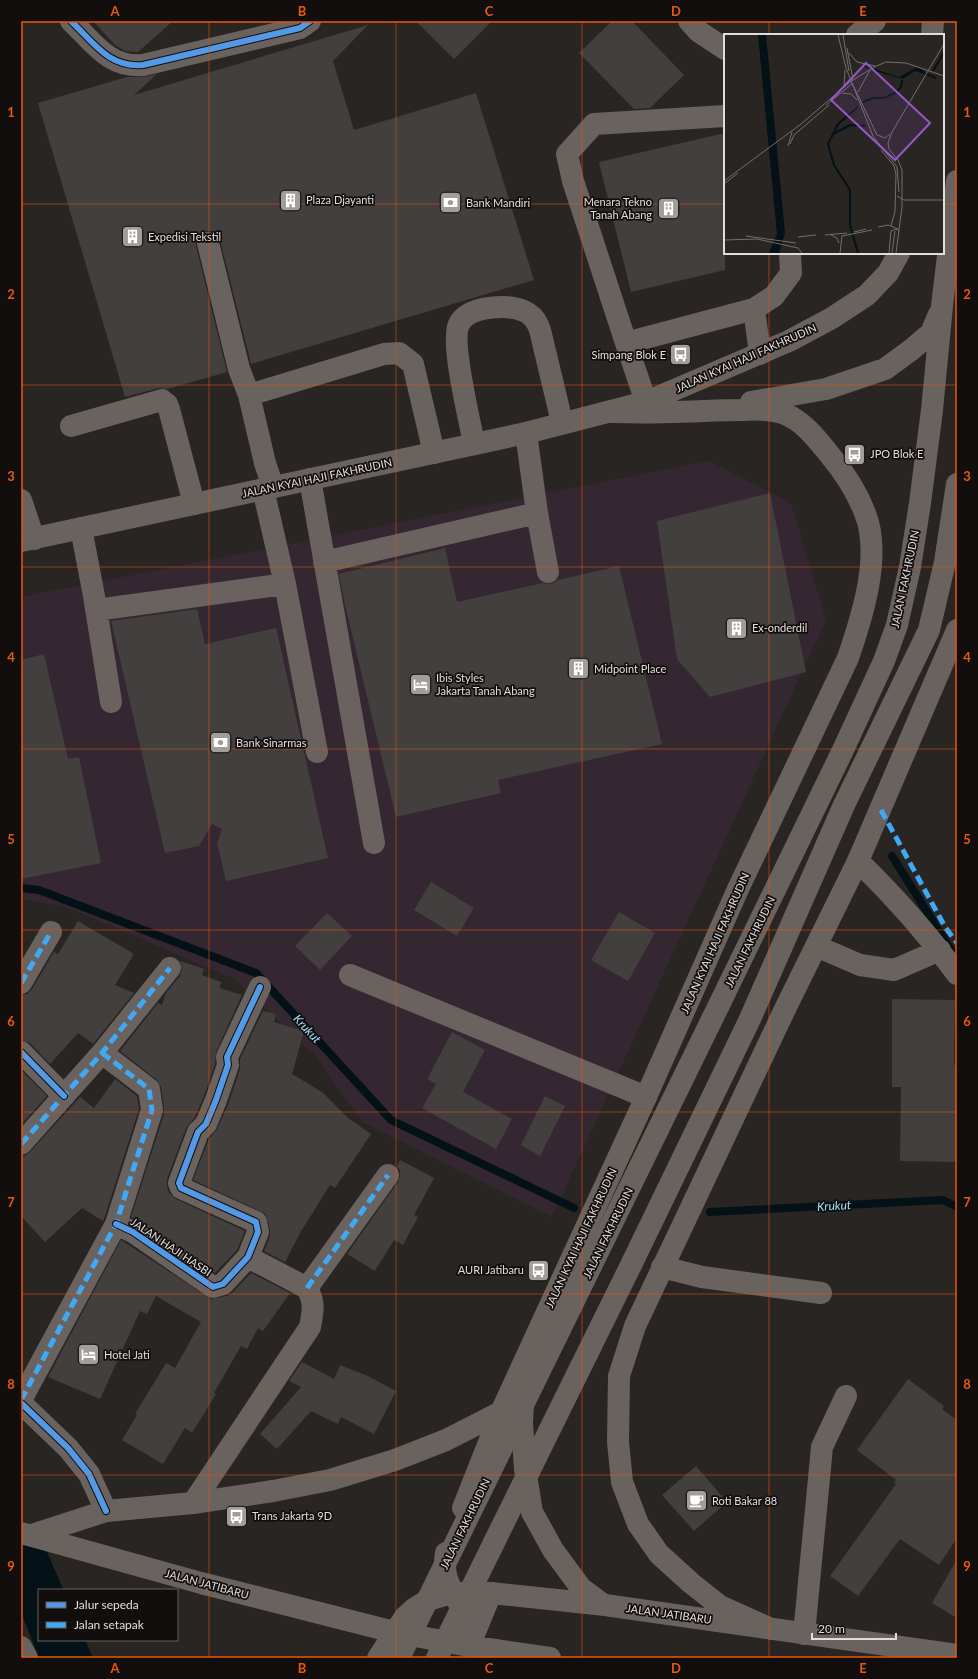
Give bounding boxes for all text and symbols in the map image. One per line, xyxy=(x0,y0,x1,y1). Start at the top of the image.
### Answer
text: A xyxy=(109,3,120,19)
text: B xyxy=(298,3,307,19)
text: C xyxy=(485,3,494,19)
text: D xyxy=(671,3,681,19)
text: E xyxy=(859,3,867,19)
inset map xyxy=(724,34,944,254)
text: 1 xyxy=(7,104,15,120)
text: 1 xyxy=(963,104,971,120)
building icon: Plaza Djayanti xyxy=(278,187,304,213)
bank icon: Bank Mandiri xyxy=(437,190,463,216)
place label: Plaza Djayanti xyxy=(306,193,374,206)
place label: Menara Tekno Tanah Abang xyxy=(584,195,652,221)
building icon: Menara Tekno Tanah Abang xyxy=(655,195,681,221)
place label: Bank Mandiri xyxy=(466,196,530,209)
building icon: Expedisi Tekstil xyxy=(120,224,146,250)
place label: Expedisi Tekstil xyxy=(148,230,221,243)
text: 2 xyxy=(7,286,15,302)
text: 2 xyxy=(963,286,971,302)
street label: JALAN KYAI HAJI FAKHRUDIN xyxy=(673,321,818,395)
bus stop icon: Simpang Blok E xyxy=(668,342,694,368)
place label: Simpang Blok E xyxy=(591,348,666,361)
bus stop icon: JPO Blok E xyxy=(842,441,868,467)
place label: JPO Blok E xyxy=(870,447,923,460)
street label: JALAN KYAI HAJI FAKHRUDIN xyxy=(241,455,393,500)
text: 3 xyxy=(7,468,15,484)
text: 3 xyxy=(963,468,971,484)
street label: JALAN FAKHRUDIN xyxy=(888,529,921,629)
building icon: Ex-onderdil xyxy=(723,615,749,641)
place label: Ex-onderdil xyxy=(752,621,807,634)
text: 4 xyxy=(7,649,15,665)
text: 4 xyxy=(963,649,971,665)
building icon: Midpoint Place xyxy=(566,656,592,682)
place label: Midpoint Place xyxy=(594,662,667,675)
hotel icon: Ibis Styles Jakarta Tanah Abang xyxy=(407,671,433,697)
place label: Ibis Styles Jakarta Tanah Abang xyxy=(436,671,535,697)
bank icon: Bank Sinarmas xyxy=(208,730,234,756)
place label: Bank Sinarmas xyxy=(236,736,307,749)
text: 5 xyxy=(7,831,15,847)
text: 5 xyxy=(963,831,971,847)
street label: JALAN KYAI HAJI FAKHRUDIN xyxy=(678,870,752,1015)
street label: JALAN FAKHRUDIN xyxy=(722,894,777,989)
water label: Krukut xyxy=(290,1011,325,1047)
text: 6 xyxy=(7,1013,15,1029)
text: 6 xyxy=(963,1013,971,1029)
street label: JALAN KYAI HAJI FAKHRUDIN xyxy=(542,1166,619,1310)
street label: JALAN FAKHRUDIN xyxy=(580,1185,635,1280)
text: 7 xyxy=(7,1194,15,1210)
text: 7 xyxy=(963,1194,971,1210)
water label: Krukut xyxy=(817,1197,852,1214)
street label: JALAN HAJI HASBI xyxy=(128,1215,214,1278)
bus stop icon: AURI Jatibaru xyxy=(526,1257,552,1283)
place label: AURI Jatibaru xyxy=(458,1263,524,1276)
hotel icon: Hotel Jati xyxy=(75,1342,101,1368)
place label: Hotel Jati xyxy=(104,1348,150,1361)
text: 8 xyxy=(7,1376,15,1392)
text: 8 xyxy=(963,1376,971,1392)
street label: JALAN FAKHRUDIN xyxy=(437,1476,492,1571)
cafe icon: Roti Bakar 88 xyxy=(684,1488,710,1514)
place label: Roti Bakar 88 xyxy=(712,1494,777,1507)
bus stop icon: Trans Jakarta 9D xyxy=(223,1503,249,1529)
place label: Trans Jakarta 9D xyxy=(252,1509,332,1522)
text: 9 xyxy=(7,1558,15,1574)
text: 9 xyxy=(963,1558,971,1574)
street label: JALAN JATIBARU xyxy=(164,1566,250,1601)
legend xyxy=(38,1589,178,1641)
text: Jalur sepeda xyxy=(74,1597,139,1612)
street label: JALAN JATIBARU xyxy=(625,1601,713,1626)
scale bar xyxy=(812,1615,896,1641)
text: Jalan setapak xyxy=(74,1617,145,1632)
text: 20 m xyxy=(818,1621,845,1636)
text: A xyxy=(109,1660,120,1676)
text: B xyxy=(298,1660,307,1676)
text: C xyxy=(485,1660,494,1676)
text: D xyxy=(671,1660,681,1676)
text: E xyxy=(859,1660,867,1676)

